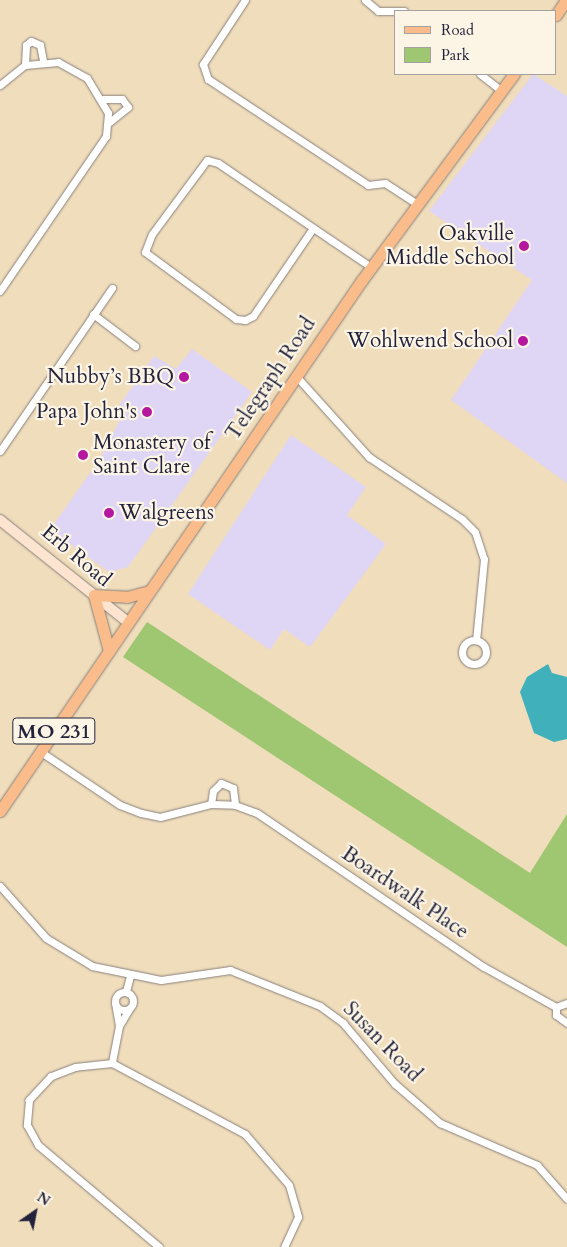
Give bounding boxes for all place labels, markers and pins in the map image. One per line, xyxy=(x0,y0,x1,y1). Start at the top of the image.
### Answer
place label: Oakville Middle School xyxy=(386,221,514,271)
marker: Oakville Middle School xyxy=(518,240,530,252)
place label: Wohlwend School xyxy=(347,328,513,354)
marker: Wohlwend School xyxy=(517,335,529,347)
place label: Nubby’s BBQ xyxy=(47,364,174,390)
marker: Nubby’s BBQ xyxy=(178,371,190,383)
place label: Papa John's xyxy=(36,399,137,425)
marker: Papa John's xyxy=(141,406,153,418)
place label: Monastery of Saint Clare xyxy=(93,430,210,480)
marker: Monastery of Saint Clare xyxy=(77,449,89,461)
place label: Walgreens xyxy=(119,500,214,526)
marker: Walgreens xyxy=(103,507,115,519)

